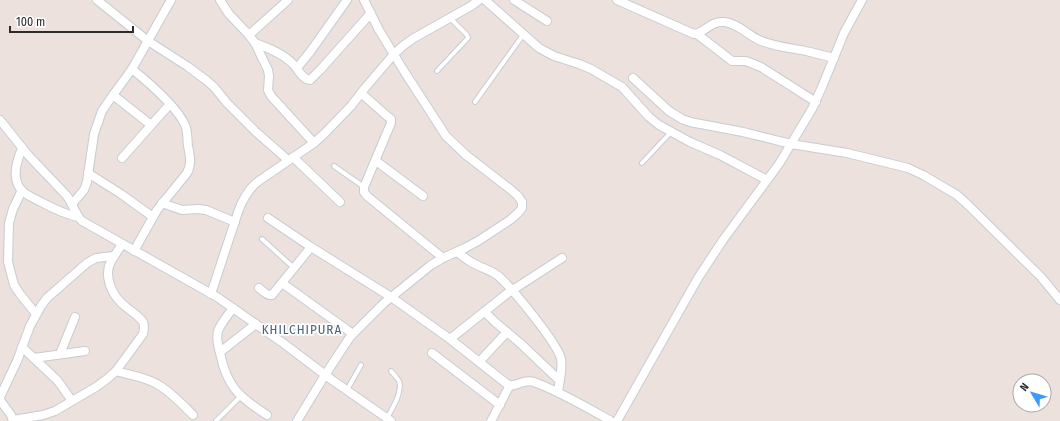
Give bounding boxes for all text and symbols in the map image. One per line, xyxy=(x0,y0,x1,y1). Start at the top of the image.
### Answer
scale bar xyxy=(10,8,133,34)
text: 100 m xyxy=(16,15,45,29)
district label: KHILCHIPURA xyxy=(262,322,342,337)
north arrow xyxy=(1012,373,1052,413)
text: N xyxy=(1017,381,1032,394)

